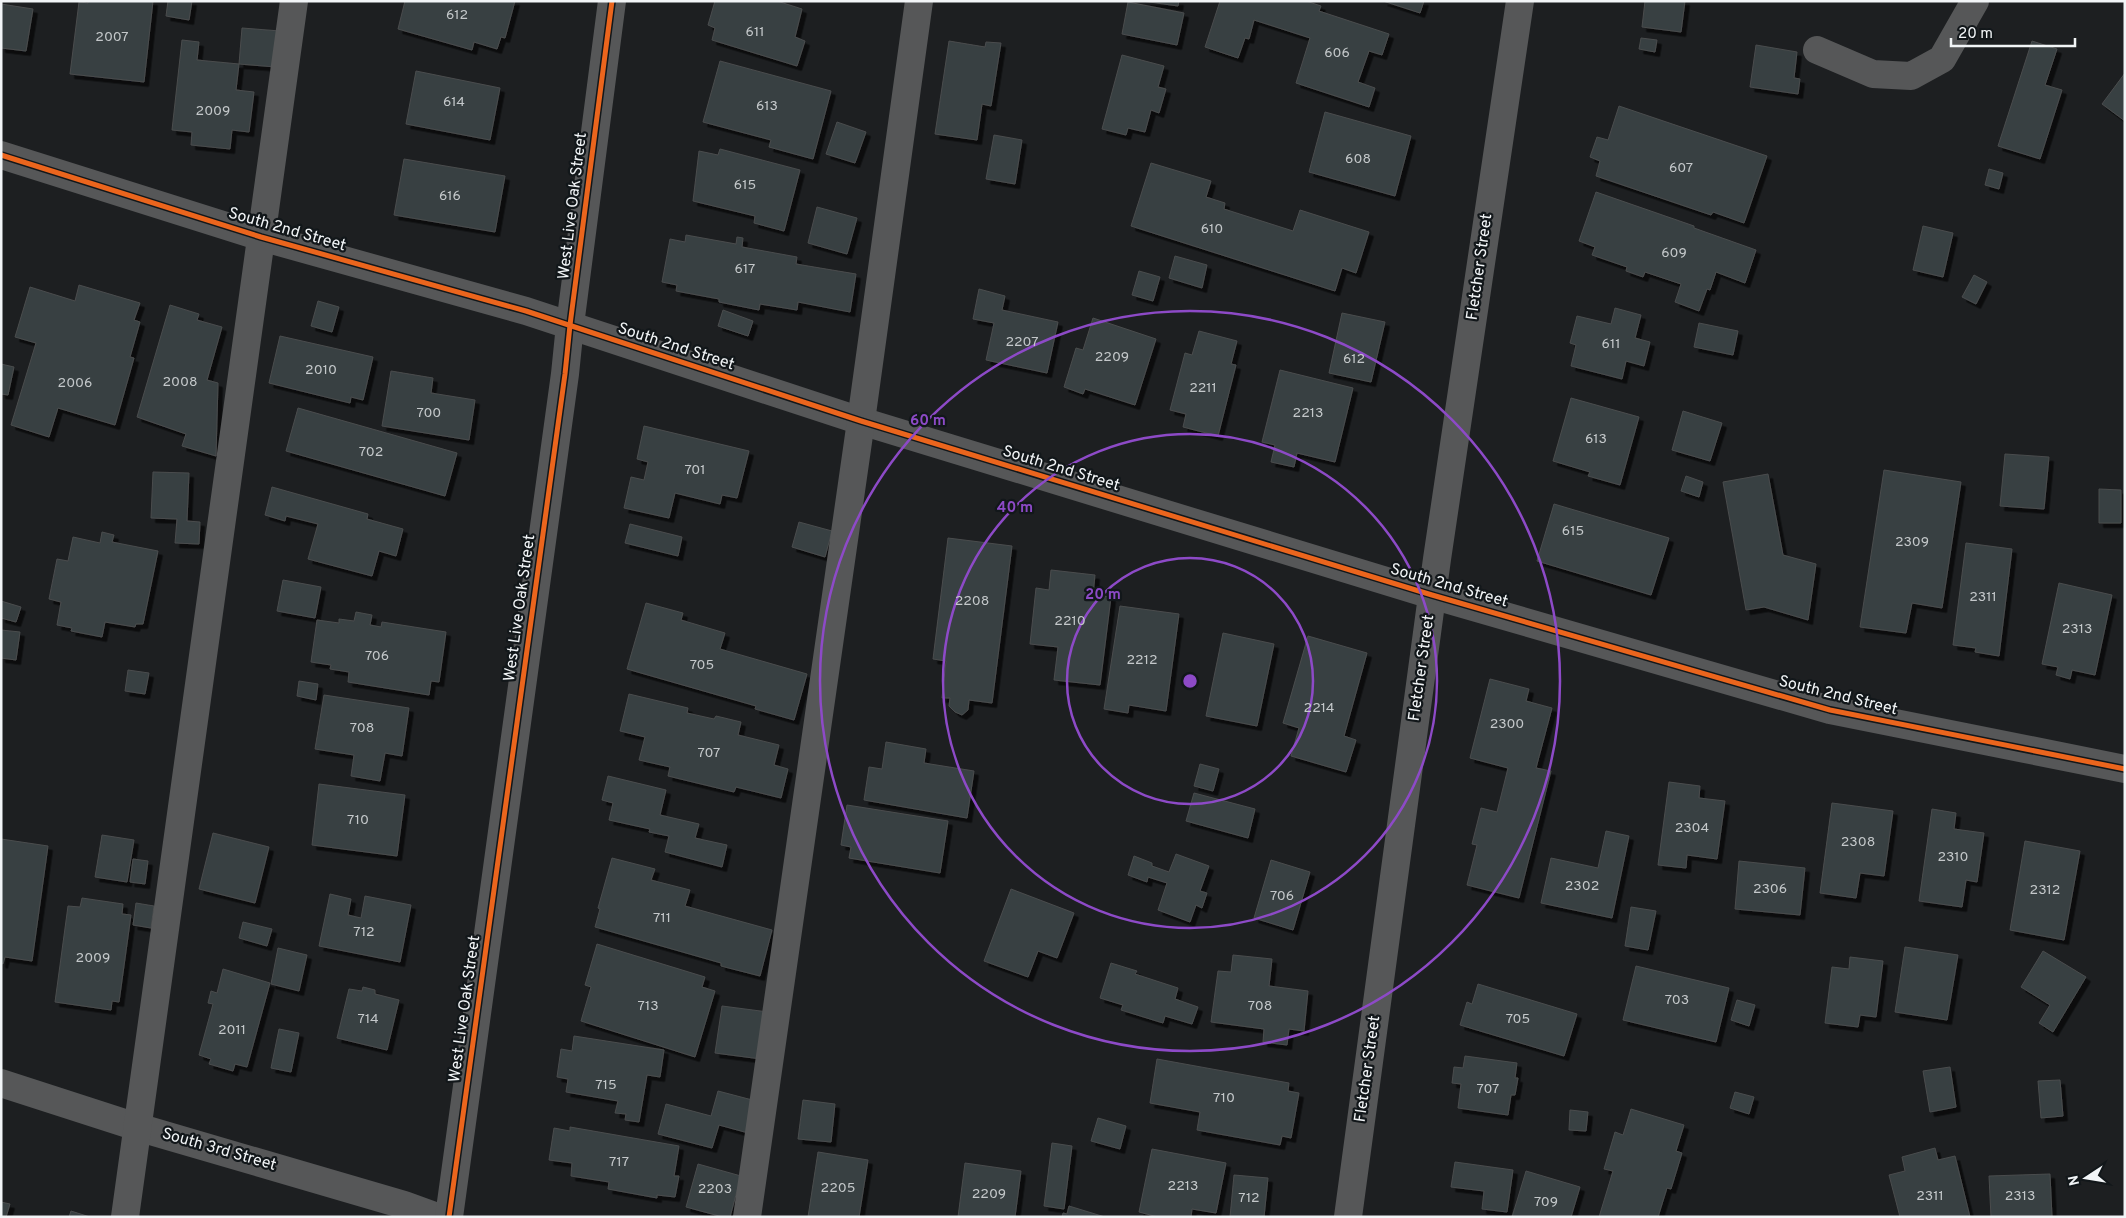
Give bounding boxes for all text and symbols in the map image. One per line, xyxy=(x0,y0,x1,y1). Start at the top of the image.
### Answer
house number: 612 xyxy=(446,7,468,24)
scale bar xyxy=(1951,15,2075,47)
house number: 611 xyxy=(746,24,764,41)
text: 20 m xyxy=(1958,25,1993,44)
house number: 2007 xyxy=(95,29,129,46)
house number: 606 xyxy=(1324,45,1350,62)
house number: 614 xyxy=(443,94,465,111)
house number: 613 xyxy=(756,98,778,115)
house number: 2009 xyxy=(196,103,230,120)
street label: West Live Oak Street xyxy=(554,131,592,281)
house number: 608 xyxy=(1345,151,1371,168)
house number: 607 xyxy=(1669,160,1693,177)
house number: 615 xyxy=(734,177,756,194)
house number: 616 xyxy=(439,188,461,205)
street label: South 2nd Street xyxy=(226,204,348,256)
street label: Fletcher Street xyxy=(1463,212,1497,322)
house number: 610 xyxy=(1201,221,1223,238)
house number: 609 xyxy=(1661,245,1687,262)
house number: 617 xyxy=(735,261,755,278)
street label: South 2nd Street xyxy=(615,319,737,375)
house number: 2207 xyxy=(1005,334,1039,351)
house number: 611 xyxy=(1602,336,1620,353)
house number: 2209 xyxy=(1095,349,1129,366)
house number: 612 xyxy=(1343,351,1365,368)
house number: 2010 xyxy=(305,362,337,379)
house number: 2008 xyxy=(163,374,198,391)
house number: 2006 xyxy=(58,375,92,392)
house number: 2211 xyxy=(1189,380,1217,397)
house number: 700 xyxy=(417,405,441,422)
house number: 2213 xyxy=(1293,405,1323,422)
text: 60 m xyxy=(910,412,946,431)
house number: 613 xyxy=(1585,431,1607,448)
street label: South 2nd Street xyxy=(1000,442,1122,496)
house number: 702 xyxy=(359,444,383,461)
house number: 701 xyxy=(684,462,706,479)
text: 40 m xyxy=(997,499,1033,518)
house number: 615 xyxy=(1562,523,1584,540)
street label: West Live Oak Street xyxy=(500,533,540,683)
house number: 2309 xyxy=(1895,534,1929,551)
street label: South 2nd Street xyxy=(1388,560,1510,612)
text: 20 m xyxy=(1085,586,1121,605)
house number: 2311 xyxy=(1969,589,1997,606)
house number: 2208 xyxy=(955,593,989,610)
house number: 2210 xyxy=(1054,613,1086,630)
street label: Fletcher Street xyxy=(1405,613,1439,723)
house number: 2313 xyxy=(2062,621,2092,638)
house number: 706 xyxy=(365,648,389,665)
house number: 2212 xyxy=(1127,652,1157,669)
house number: 705 xyxy=(690,657,714,674)
centre of rings xyxy=(1181,672,1199,690)
street label: South 2nd Street xyxy=(1777,672,1899,720)
house number: 2214 xyxy=(1304,700,1334,717)
house number: 2300 xyxy=(1490,716,1524,733)
house number: 708 xyxy=(350,720,374,737)
house number: 707 xyxy=(698,745,720,762)
house number: 710 xyxy=(347,812,369,829)
house number: 2304 xyxy=(1675,820,1709,837)
house number: 2308 xyxy=(1841,834,1875,851)
house number: 2310 xyxy=(1937,849,1969,866)
house number: 2302 xyxy=(1565,878,1599,895)
house number: 2306 xyxy=(1753,881,1787,898)
house number: 2312 xyxy=(2030,882,2060,899)
house number: 706 xyxy=(1270,888,1294,905)
house number: 711 xyxy=(653,910,671,927)
house number: 712 xyxy=(353,924,375,941)
street label: West Live Oak Street xyxy=(445,934,485,1084)
house number: 2009 xyxy=(76,950,110,967)
house number: 703 xyxy=(1665,992,1689,1009)
house number: 713 xyxy=(637,998,659,1015)
house number: 708 xyxy=(1248,998,1272,1015)
house number: 714 xyxy=(357,1011,379,1028)
house number: 705 xyxy=(1506,1011,1530,1028)
street label: Fletcher Street xyxy=(1351,1014,1385,1124)
house number: 2011 xyxy=(218,1022,246,1039)
house number: 715 xyxy=(595,1077,617,1094)
house number: 707 xyxy=(1477,1081,1499,1098)
house number: 710 xyxy=(1213,1090,1235,1107)
street label: South 3rd Street xyxy=(160,1124,278,1176)
north arrow xyxy=(2061,1153,2111,1203)
house number: 717 xyxy=(609,1154,629,1171)
text: N xyxy=(2065,1174,2084,1187)
house number: 2213 xyxy=(1168,1178,1198,1195)
house number: 2205 xyxy=(821,1180,855,1197)
house number: 2203 xyxy=(698,1181,732,1198)
house number: 2209 xyxy=(972,1186,1006,1203)
house number: 2311 xyxy=(1916,1188,1944,1205)
house number: 2313 xyxy=(2005,1188,2035,1205)
house number: 712 xyxy=(1238,1190,1260,1207)
house number: 709 xyxy=(1534,1194,1558,1211)

